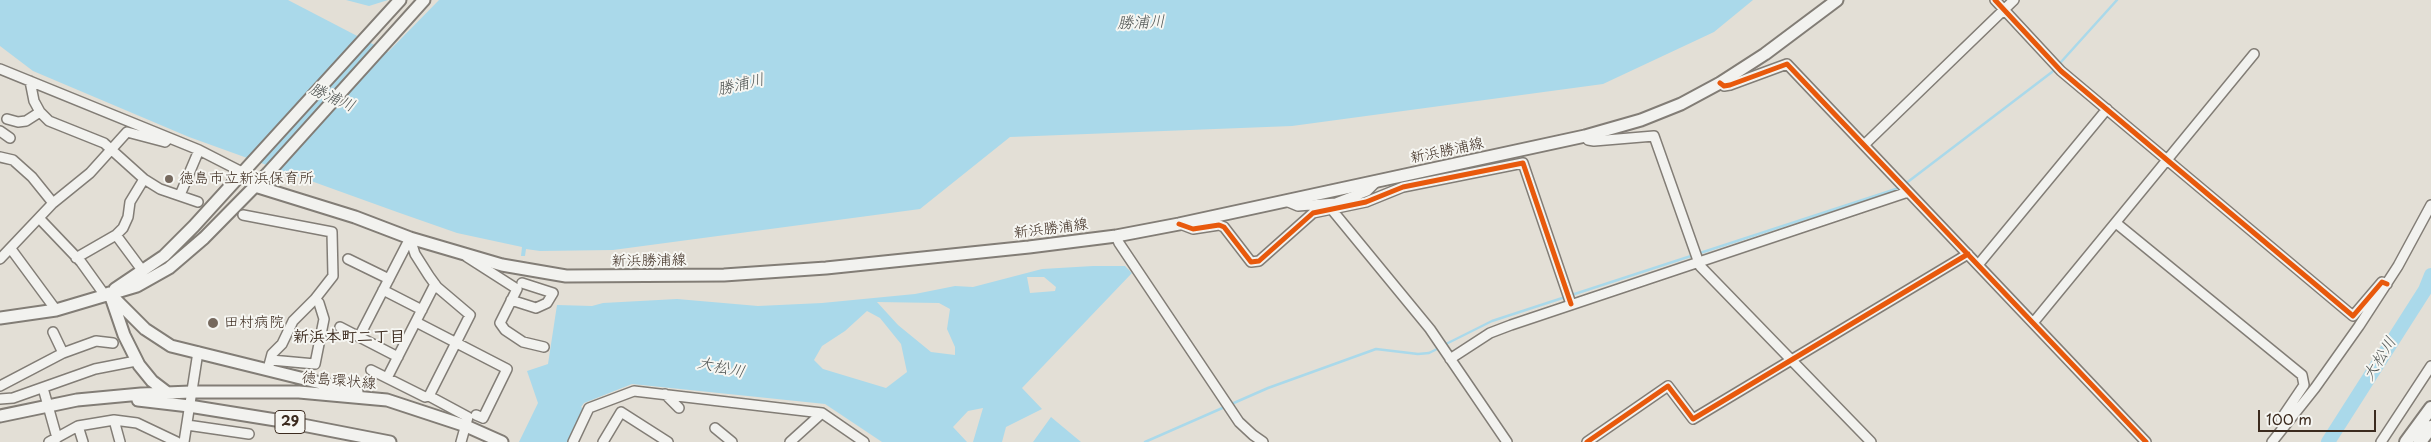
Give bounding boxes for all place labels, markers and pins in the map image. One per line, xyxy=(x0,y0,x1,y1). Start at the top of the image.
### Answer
place label: 徳島市立新浜保育所 xyxy=(179,170,314,188)
marker: 徳島市立新浜保育所 xyxy=(163,173,175,185)
place label: 田村病院 xyxy=(224,314,284,332)
marker: 田村病院 xyxy=(206,316,220,330)

